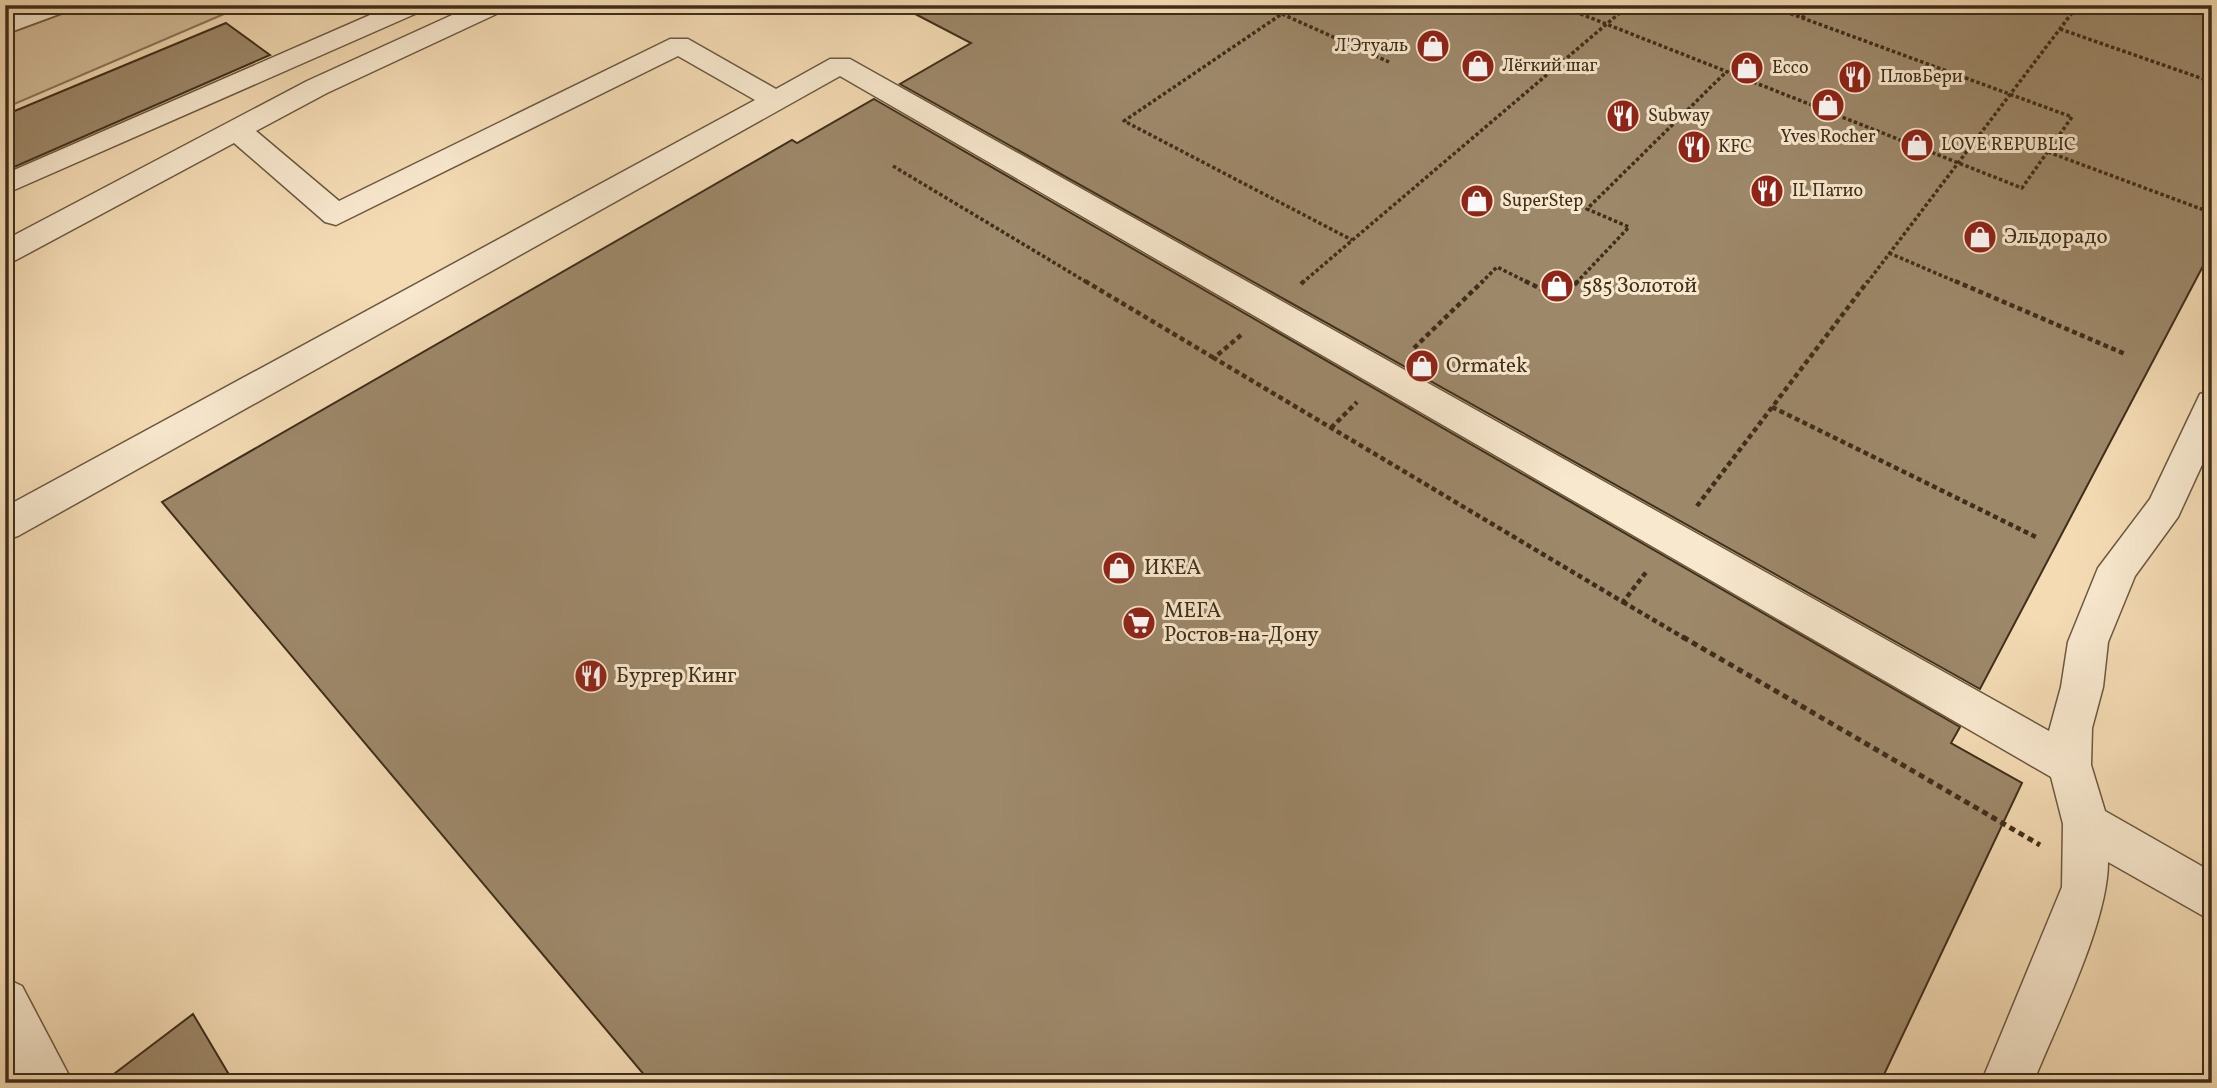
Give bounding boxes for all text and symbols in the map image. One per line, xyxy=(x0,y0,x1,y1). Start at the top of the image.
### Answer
shop icon: Л'Этуаль xyxy=(1414,27,1452,65)
place label: Л'Этуаль xyxy=(1334,34,1408,59)
shop icon: Лёгкий шаг xyxy=(1459,47,1497,85)
shop icon: Ecco xyxy=(1728,49,1766,87)
place label: Лёгкий шаг xyxy=(1502,54,1598,79)
place label: Ecco xyxy=(1772,56,1809,81)
restaurant icon: ПловБери xyxy=(1836,58,1874,96)
place label: ПловБери xyxy=(1880,65,1963,90)
shop icon: Yves Rocher xyxy=(1809,86,1847,124)
restaurant icon: Subway xyxy=(1604,97,1642,135)
place label: Subway xyxy=(1648,104,1710,129)
place label: Yves Rocher xyxy=(1780,125,1876,150)
shop icon: LOVE REPUBLIC xyxy=(1898,126,1936,164)
restaurant icon: KFC xyxy=(1675,128,1713,166)
place label: LOVE REPUBLIC xyxy=(1941,133,2076,158)
place label: KFC xyxy=(1718,135,1752,160)
restaurant icon: IL Патио xyxy=(1748,172,1786,210)
place label: IL Патио xyxy=(1792,179,1863,204)
shop icon: SuperStep xyxy=(1458,182,1496,220)
place label: SuperStep xyxy=(1502,189,1583,214)
shop icon: Эльдорадо xyxy=(1961,218,1999,256)
place label: Эльдорадо xyxy=(2004,223,2108,252)
shop icon: 585 Золотой xyxy=(1538,267,1576,305)
place label: 585 Золотой xyxy=(1582,272,1697,301)
shop icon: Ormatek xyxy=(1403,347,1441,385)
place label: Ormatek xyxy=(1446,352,1528,381)
shop icon: ИКЕА xyxy=(1100,549,1138,587)
place label: ИКЕА xyxy=(1144,554,1201,583)
place label: МЕГА Ростов-на-Дону xyxy=(1164,597,1319,650)
supermarket icon: МЕГА Ростов-на-Дону xyxy=(1120,604,1158,642)
restaurant icon: Бургер Кинг xyxy=(572,657,610,695)
place label: Бургер Кинг xyxy=(616,662,736,691)

